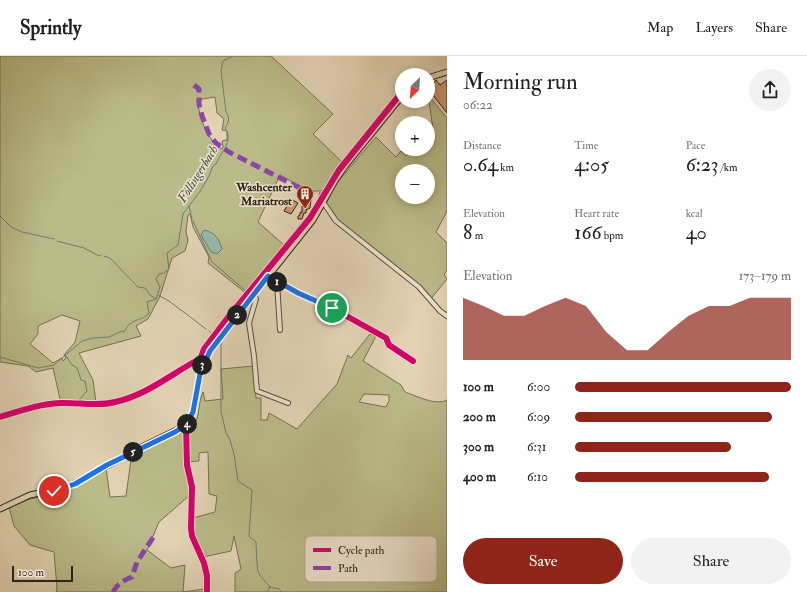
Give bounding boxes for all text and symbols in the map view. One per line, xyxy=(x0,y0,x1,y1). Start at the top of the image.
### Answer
text: Sprintly xyxy=(20,16,81,40)
text: Map xyxy=(647,19,673,36)
text: Layers xyxy=(695,19,733,36)
text: Share xyxy=(755,19,787,36)
north arrow xyxy=(395,68,435,108)
map controls xyxy=(395,68,435,204)
text: Morning run xyxy=(463,68,578,96)
button: share xyxy=(749,69,791,111)
text: 06:22 xyxy=(463,97,493,113)
button: + xyxy=(395,116,435,156)
text: Distance xyxy=(463,139,501,152)
text: Time xyxy=(574,139,598,152)
text: Pace xyxy=(686,139,705,152)
water label: Föllingerbach xyxy=(174,142,222,206)
text: 0.64 xyxy=(463,152,498,177)
text: 4:05 xyxy=(574,152,609,177)
text: 6:23 xyxy=(686,152,719,177)
text: km xyxy=(498,161,514,174)
text: /km xyxy=(719,161,737,174)
button: − xyxy=(395,164,435,204)
place label: Washcenter Mariatrost xyxy=(235,180,293,209)
building icon: Washcenter Mariatrost xyxy=(295,184,315,209)
text: Elevation xyxy=(463,207,505,220)
text: Heart rate xyxy=(574,207,619,220)
text: kcal xyxy=(686,207,703,220)
text: 8 xyxy=(463,220,472,245)
text: 166 xyxy=(574,220,602,245)
text: 40 xyxy=(686,220,707,245)
text: m xyxy=(472,229,483,242)
text: bpm xyxy=(602,229,623,242)
text: Elevation xyxy=(463,268,513,284)
text: 173–179 m xyxy=(739,268,791,284)
pin: 1 xyxy=(267,272,287,292)
text: 1 xyxy=(275,275,279,288)
pin xyxy=(315,291,349,325)
icon: arrive xyxy=(321,297,343,319)
pin: 2 xyxy=(227,305,247,325)
text: 2 xyxy=(234,308,240,321)
pin: 3 xyxy=(192,355,212,375)
text: 3 xyxy=(200,358,204,371)
text: 100 m xyxy=(463,379,494,395)
text: 6:00 xyxy=(527,379,550,395)
text: 200 m xyxy=(463,409,496,425)
text: 6:09 xyxy=(527,409,550,425)
pin: 4 xyxy=(177,414,197,434)
text: 4 xyxy=(184,417,190,430)
text: 300 m xyxy=(463,439,494,455)
text: 6:31 xyxy=(527,439,546,455)
pin: 5 xyxy=(123,442,143,462)
text: 5 xyxy=(131,445,135,458)
text: 400 m xyxy=(463,469,496,485)
text: 6:10 xyxy=(527,469,548,485)
pin xyxy=(37,474,71,508)
icon: check xyxy=(43,480,65,502)
legend xyxy=(305,536,437,582)
button: Save xyxy=(463,538,623,584)
button: Share xyxy=(631,538,791,584)
text: Cycle path xyxy=(338,544,384,558)
text: Path xyxy=(338,562,358,575)
scale bar xyxy=(12,564,73,583)
text: 100 m xyxy=(18,566,44,579)

